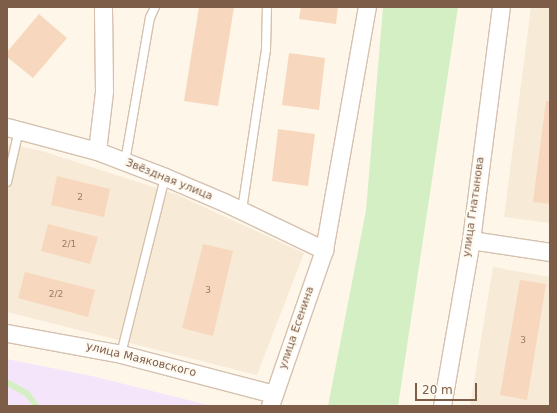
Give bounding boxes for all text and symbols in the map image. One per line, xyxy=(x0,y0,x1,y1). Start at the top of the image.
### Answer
street label: улица Гнатынова xyxy=(460,156,488,258)
street label: Звёздная улица xyxy=(124,157,214,203)
house number: 2 xyxy=(77,192,83,202)
house number: 2/1 xyxy=(62,239,76,249)
house number: 3 xyxy=(205,285,211,295)
street label: улица Есенина xyxy=(277,285,317,371)
house number: 2/2 xyxy=(49,289,63,299)
house number: 3 xyxy=(520,335,526,345)
street label: улица Маяковского xyxy=(85,340,197,380)
scale bar xyxy=(417,375,479,401)
text: 20 m xyxy=(422,383,453,397)

